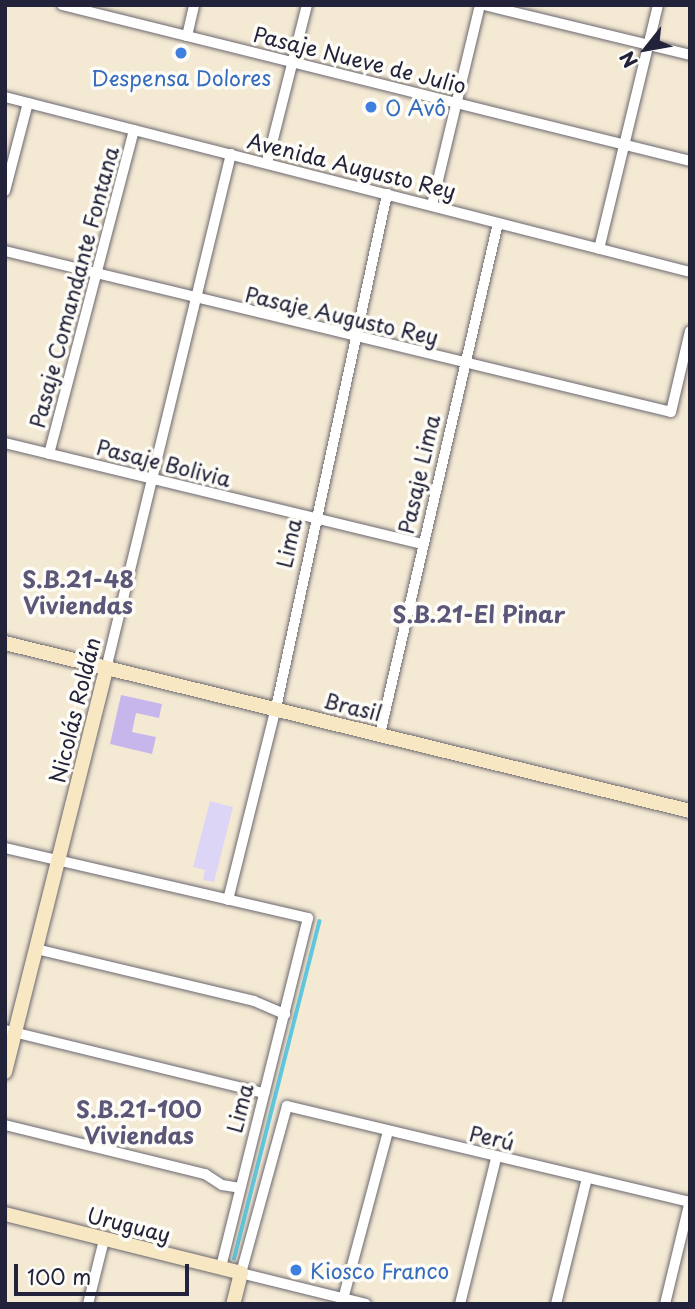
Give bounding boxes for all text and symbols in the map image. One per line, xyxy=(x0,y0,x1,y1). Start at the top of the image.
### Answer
north arrow xyxy=(611,14,681,84)
street label: Pasaje Nueve de Julio xyxy=(251,20,469,98)
marker: Despensa Dolores xyxy=(173,45,189,61)
text: N xyxy=(612,46,644,73)
place label: Despensa Dolores xyxy=(91,64,271,90)
place label: O Avô xyxy=(385,94,447,120)
marker: O Avô xyxy=(363,99,379,115)
street label: Avenida Augusto Rey xyxy=(245,127,459,203)
street label: Pasaje Comandante Fontana xyxy=(23,143,123,431)
street label: Pasaje Augusto Rey xyxy=(243,280,441,350)
street label: Pasaje Lima xyxy=(392,412,444,536)
street label: Pasaje Bolivia xyxy=(94,433,234,491)
street label: Lima xyxy=(271,516,305,570)
district label: S.B.21-48 Viviendas xyxy=(22,565,134,619)
district label: S.B.21-El Pinar xyxy=(392,600,566,628)
street label: Nicolás Roldán xyxy=(44,634,104,786)
street label: Brasil xyxy=(321,687,385,725)
street label: Lima xyxy=(221,1081,257,1135)
district label: S.B.21-100 Viviendas xyxy=(76,1095,202,1149)
street label: Perú xyxy=(467,1120,517,1154)
street label: Uruguay xyxy=(85,1201,173,1247)
scale bar xyxy=(18,1250,192,1294)
place label: Kiosco Franco xyxy=(310,1257,450,1283)
text: 100 m xyxy=(27,1260,91,1292)
marker: Kiosco Franco xyxy=(288,1262,304,1278)

